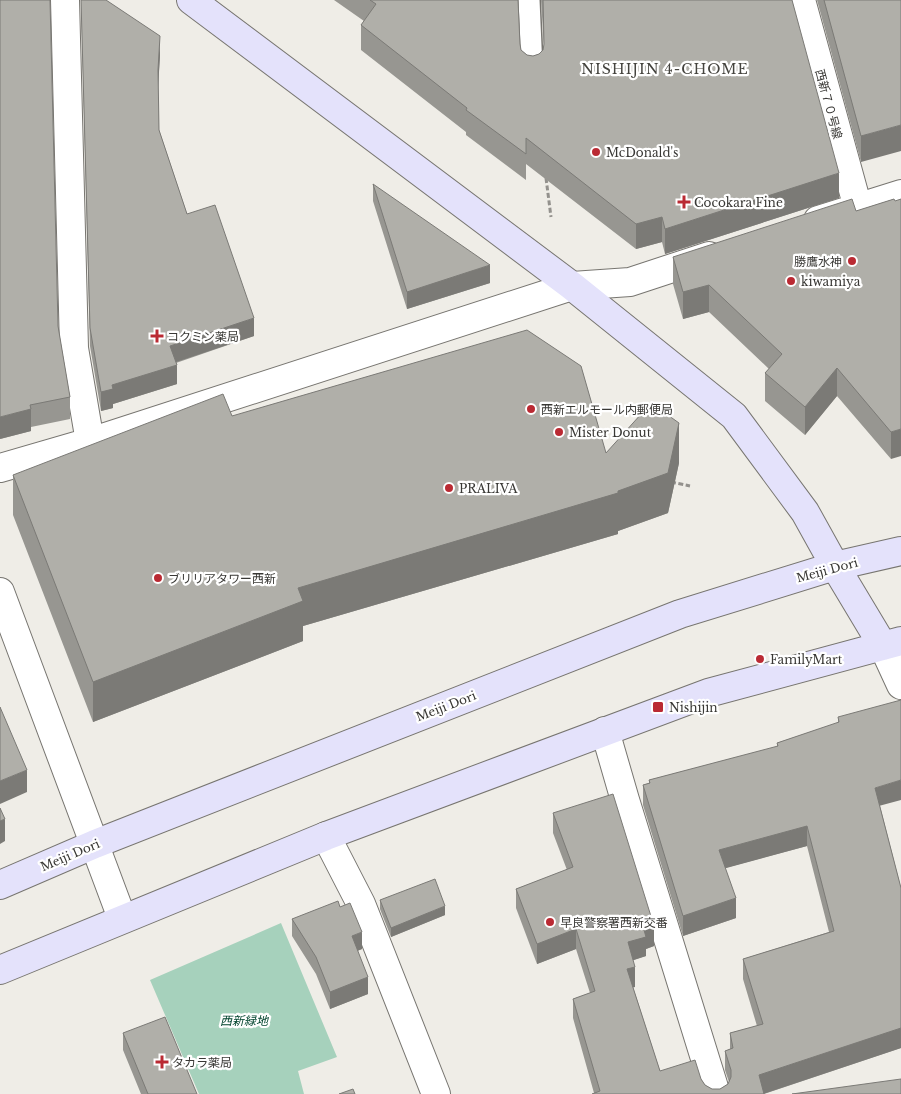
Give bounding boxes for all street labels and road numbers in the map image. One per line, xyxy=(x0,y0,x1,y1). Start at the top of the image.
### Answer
street label: 西新７０号線 xyxy=(812,67,846,141)
street label: Meiji Dori xyxy=(795,555,859,585)
street label: Meiji Dori xyxy=(414,688,478,724)
street label: Meiji Dori xyxy=(38,836,102,874)

